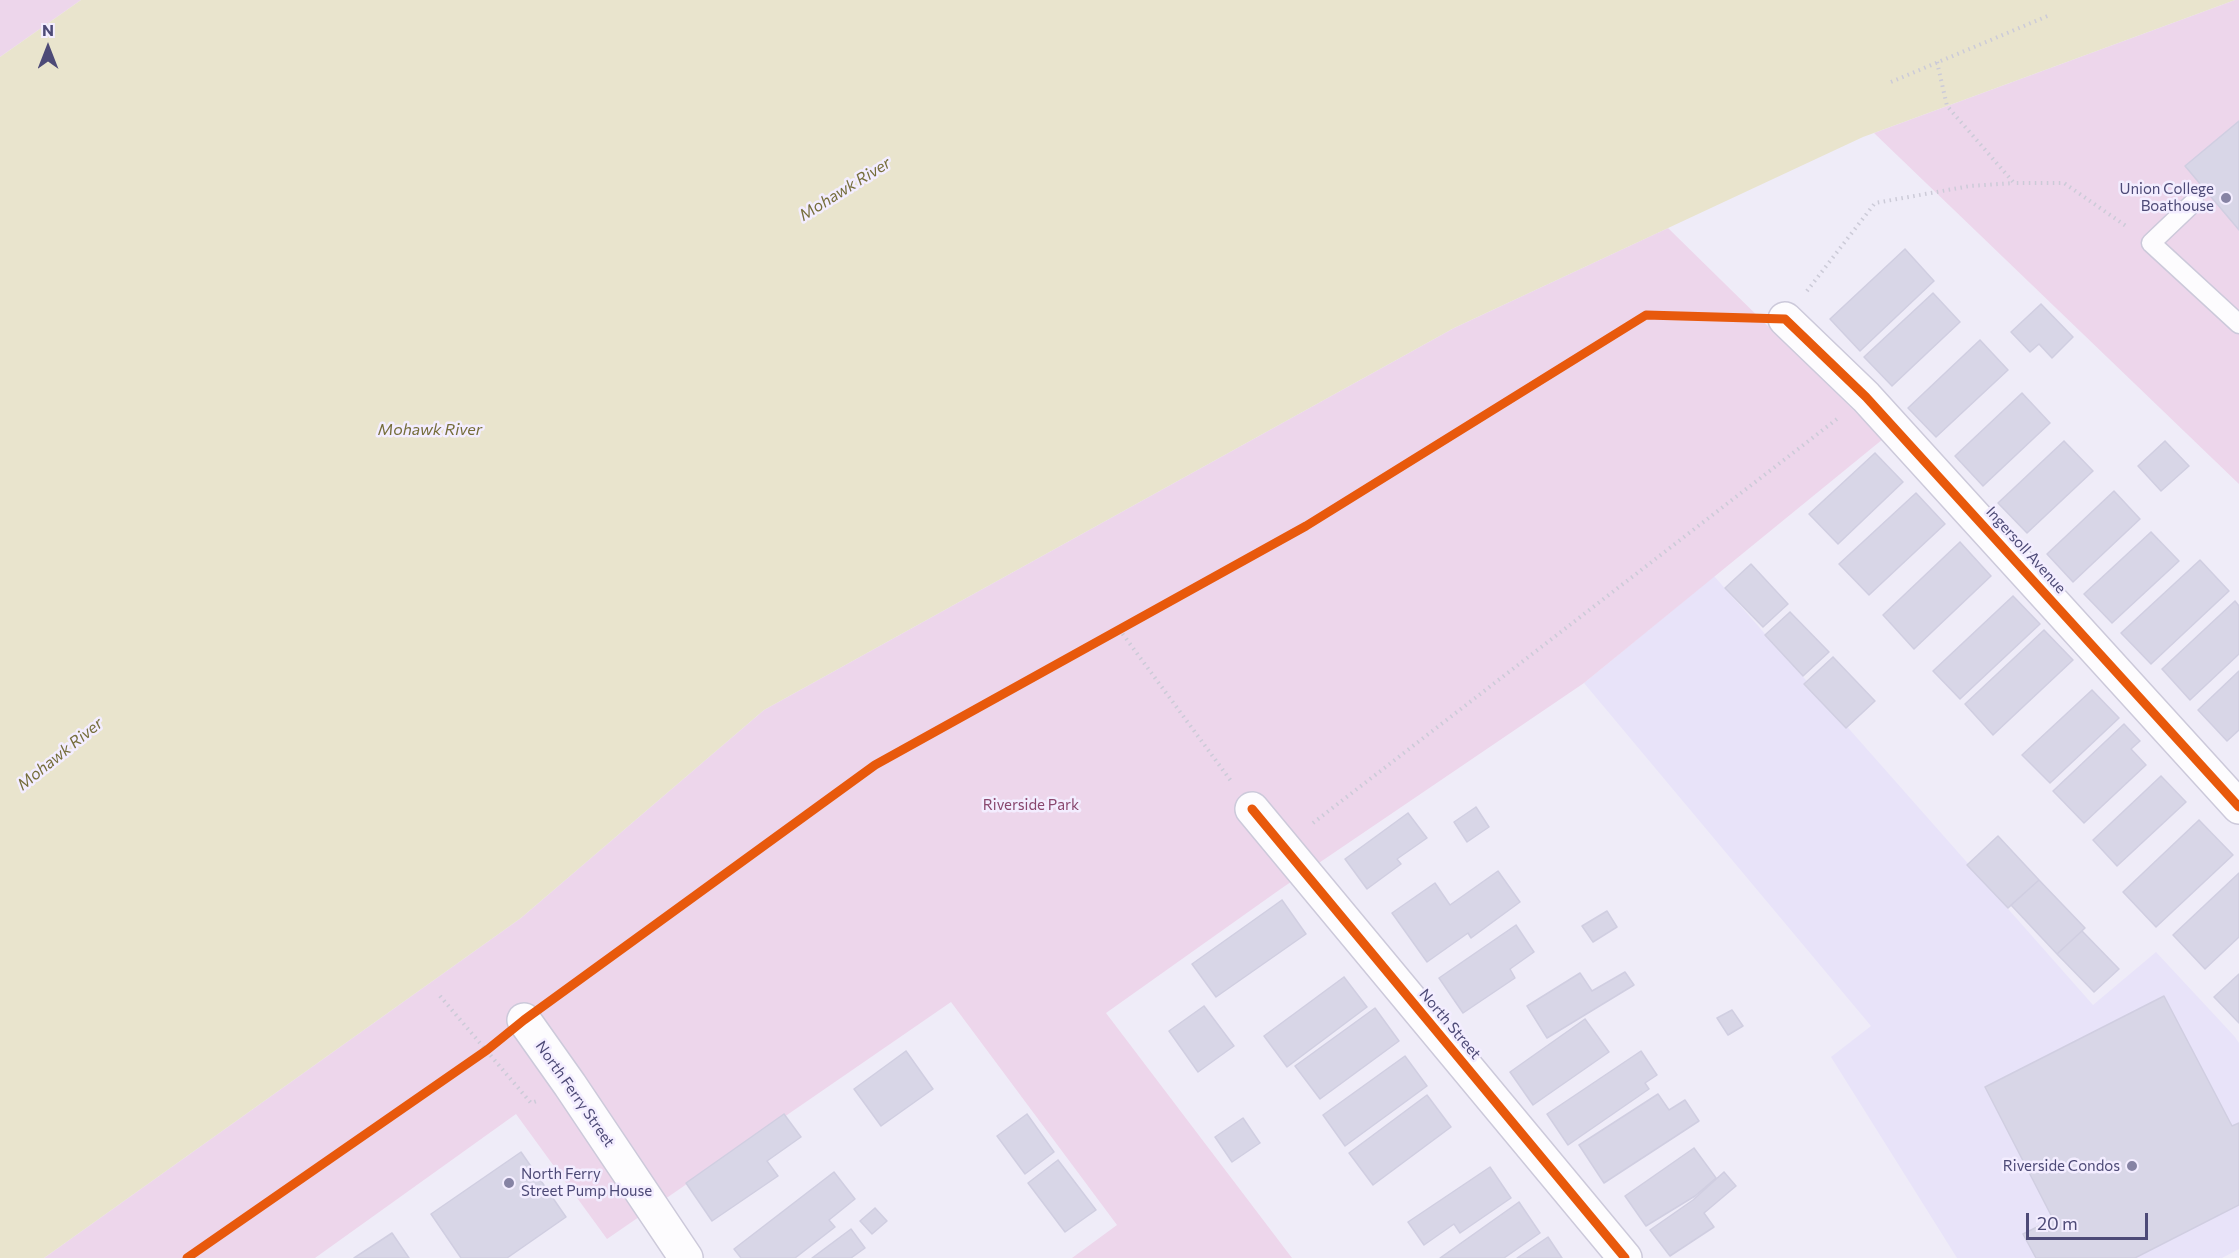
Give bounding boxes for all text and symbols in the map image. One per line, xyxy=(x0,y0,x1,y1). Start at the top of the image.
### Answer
north arrow xyxy=(18,18,78,78)
text: N xyxy=(42,20,54,39)
water label: Mohawk River xyxy=(796,153,894,225)
place label: Union College Boathouse xyxy=(2120,180,2214,215)
marker: Union College Boathouse xyxy=(2219,191,2233,205)
water label: Mohawk River xyxy=(378,420,482,440)
street label: Ingersoll Avenue xyxy=(1982,503,2070,597)
water label: Mohawk River xyxy=(13,714,107,794)
park label: Riverside Park xyxy=(983,796,1079,814)
street label: North Street xyxy=(1415,985,1485,1063)
street label: North Ferry Street xyxy=(532,1038,618,1150)
place label: Riverside Condos xyxy=(2003,1157,2120,1175)
marker: Riverside Condos xyxy=(2125,1159,2139,1173)
place label: North Ferry Street Pump House xyxy=(521,1165,652,1200)
marker: North Ferry Street Pump House xyxy=(502,1176,516,1190)
scale bar xyxy=(2029,1201,2150,1239)
text: 20 m xyxy=(2037,1212,2078,1234)

